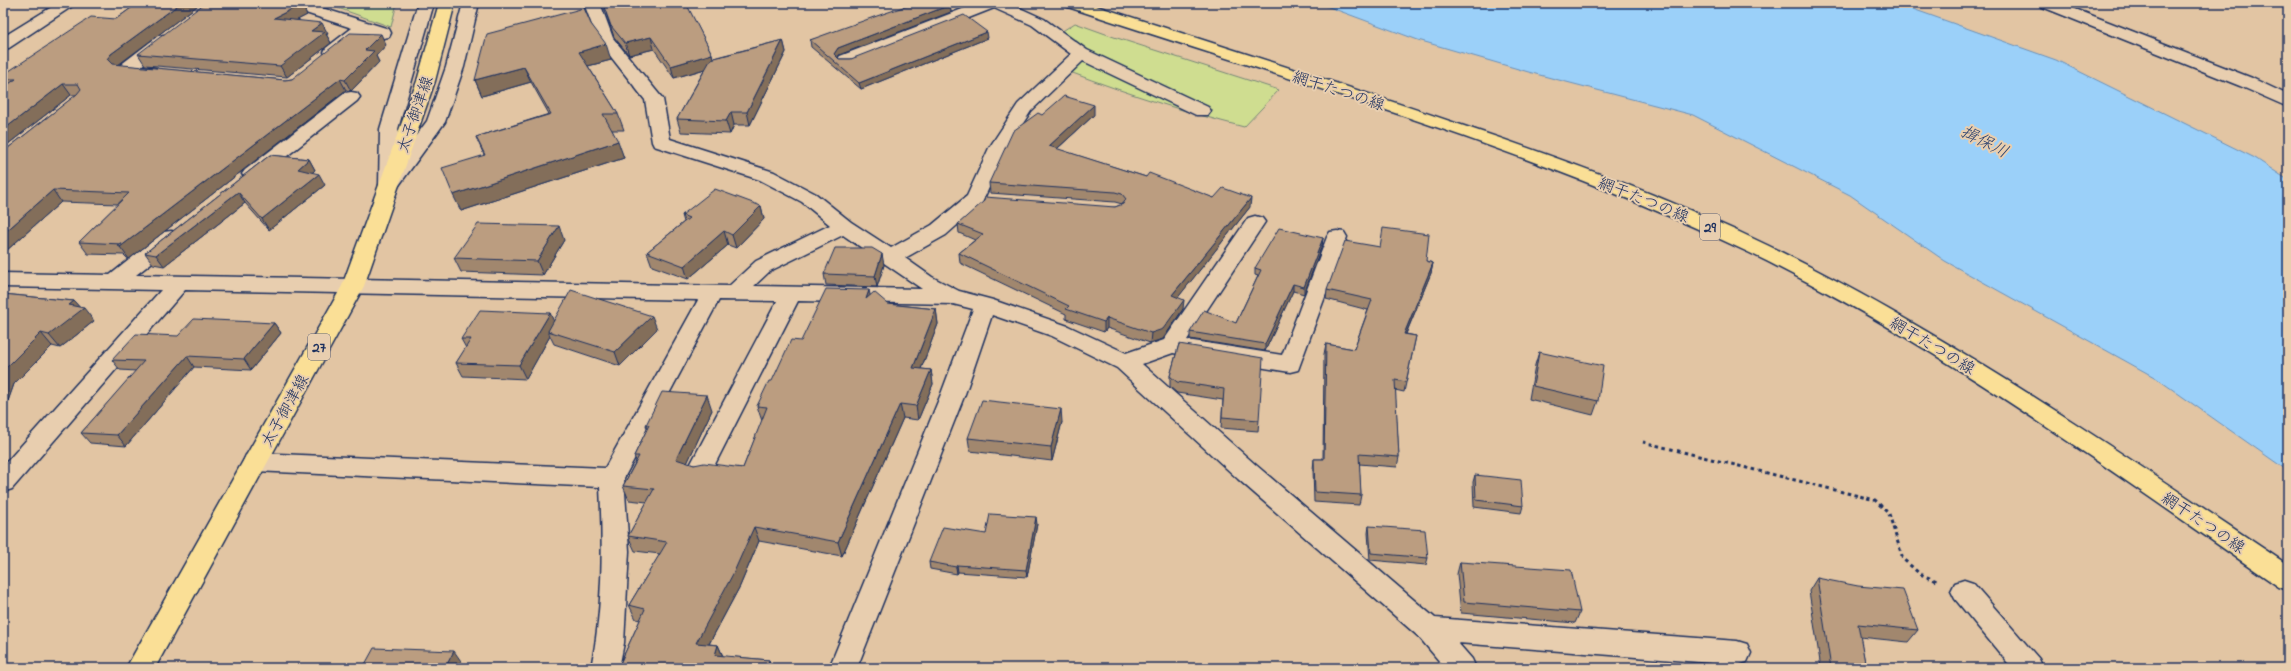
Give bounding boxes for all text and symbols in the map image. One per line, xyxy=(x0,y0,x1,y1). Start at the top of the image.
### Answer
street label: 網干たつの線 xyxy=(1289,66,1388,118)
street label: 太子御津線 xyxy=(392,73,440,156)
water label: 揖保川 xyxy=(1956,120,2013,165)
street label: 網干たつの線 xyxy=(1594,172,1692,230)
road number: 29 xyxy=(1700,214,1720,240)
street label: 網干たつの線 xyxy=(1885,312,1979,382)
road number: 27 xyxy=(308,334,330,360)
street label: 太子御津線 xyxy=(256,370,316,452)
street label: 網干たつの線 xyxy=(2156,487,2249,560)

